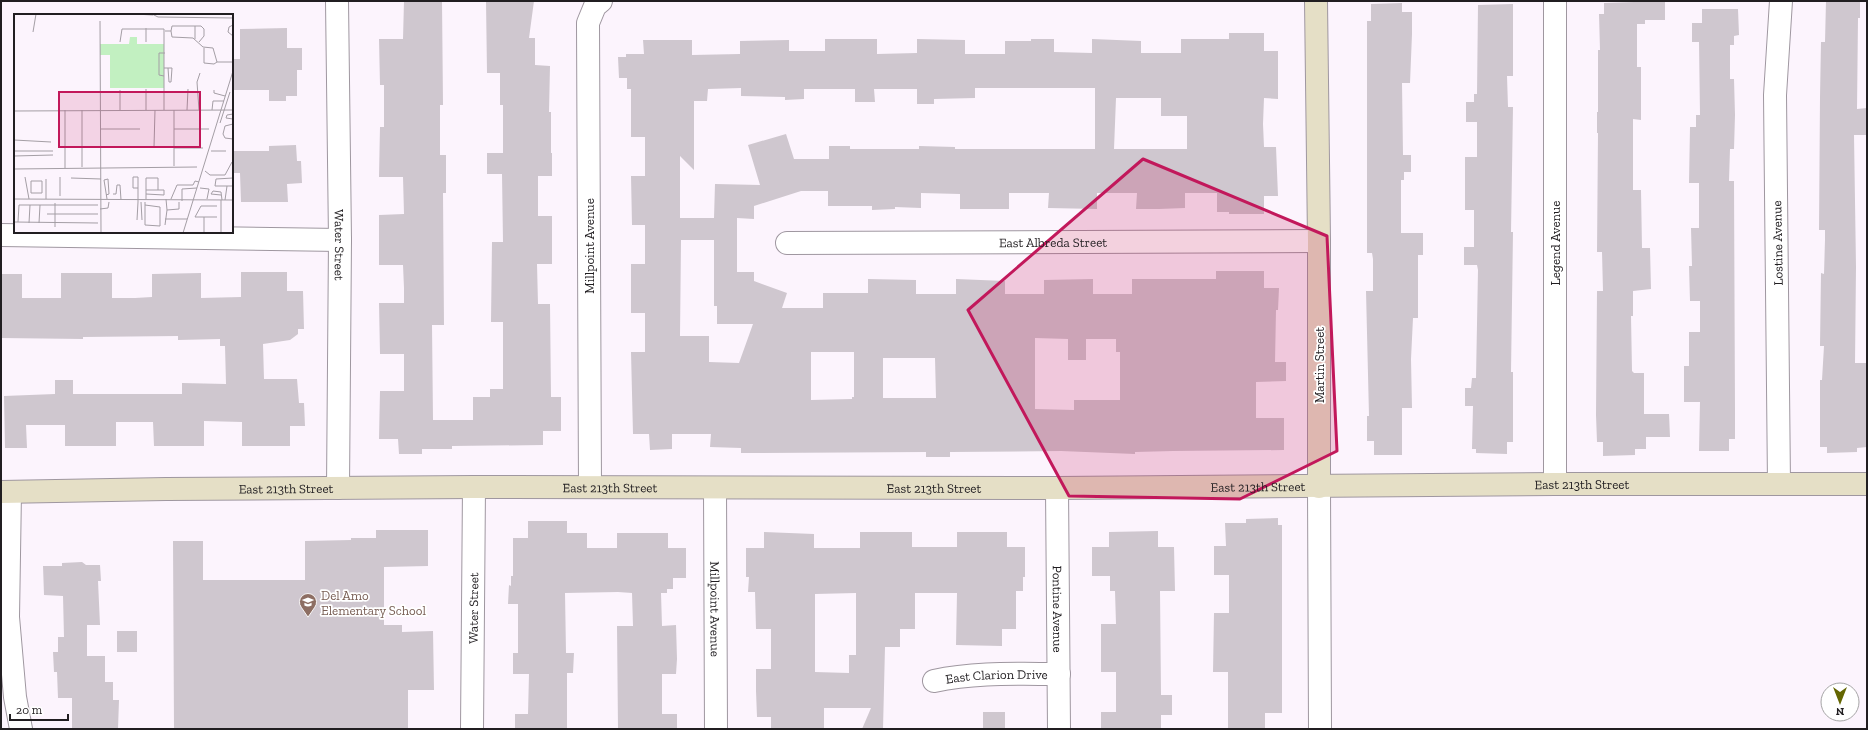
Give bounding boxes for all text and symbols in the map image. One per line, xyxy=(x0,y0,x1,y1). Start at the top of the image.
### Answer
inset map xyxy=(14,14,233,233)
street label: Millpoint Avenue xyxy=(582,198,597,294)
street label: Lostine Avenue xyxy=(1769,200,1786,286)
street label: Legend Avenue xyxy=(1548,201,1563,285)
street label: Water Street xyxy=(332,209,347,281)
street label: East Albreda Street xyxy=(999,235,1107,250)
street label: Martin Street xyxy=(1312,327,1327,403)
street label: East 213th Street xyxy=(1535,477,1629,492)
street label: East 213th Street xyxy=(1211,479,1306,495)
street label: East 213th Street xyxy=(563,480,658,495)
street label: East 213th Street xyxy=(239,481,334,497)
street label: East 213th Street xyxy=(887,481,982,496)
street label: Millpoint Avenue xyxy=(707,561,723,657)
street label: Pontine Avenue xyxy=(1050,565,1065,653)
street label: Water Street xyxy=(466,572,481,644)
place label: Del Amo Elementary School xyxy=(321,588,426,618)
school or university icon: Del Amo Elementary School xyxy=(298,592,318,617)
street label: East Clarion Drive xyxy=(944,667,1048,687)
north arrow xyxy=(1820,682,1860,722)
scale bar xyxy=(10,696,68,722)
text: 20 m xyxy=(16,703,43,717)
text: N xyxy=(1835,705,1844,718)

